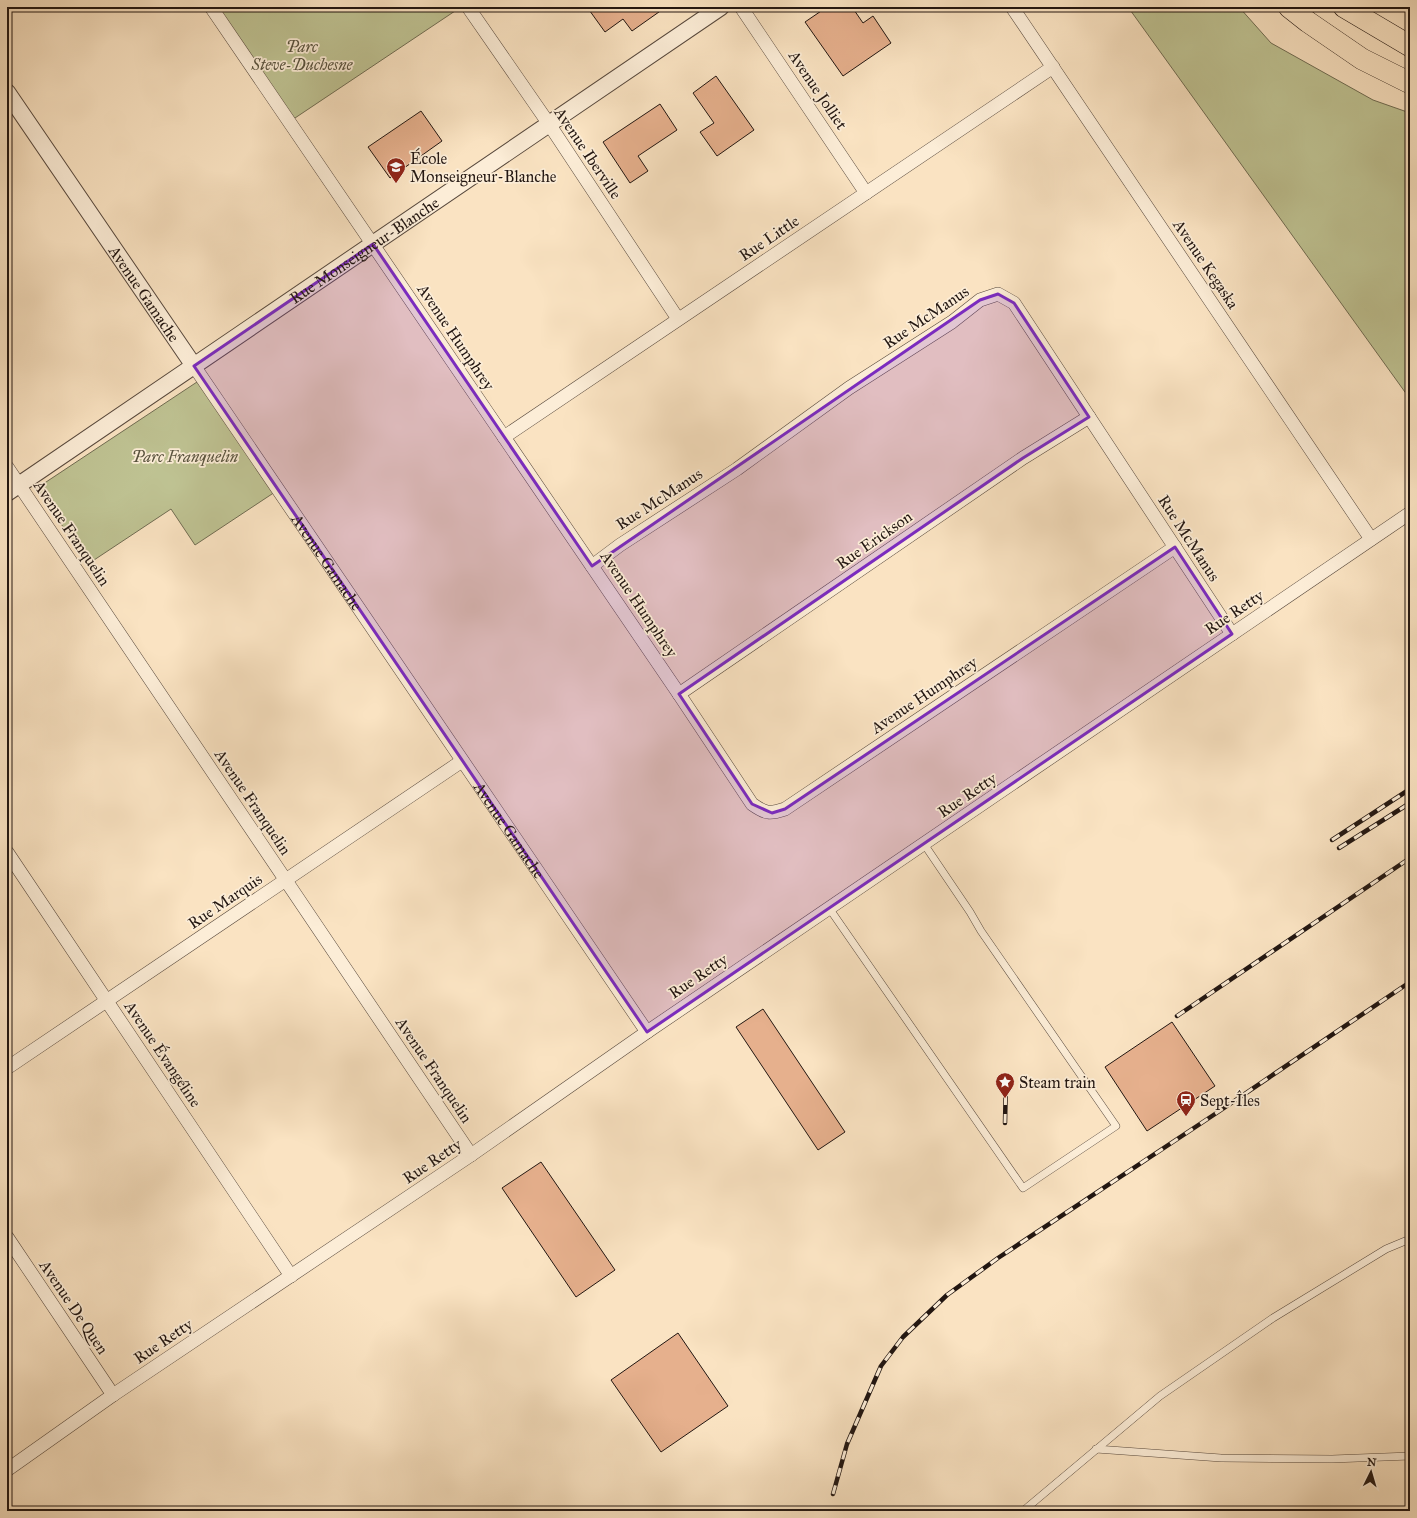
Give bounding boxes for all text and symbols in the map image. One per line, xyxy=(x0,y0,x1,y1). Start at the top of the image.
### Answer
park label: Parc Steve-Duchesne xyxy=(251,37,354,74)
street label: Avenue Jolliet xyxy=(783,46,852,134)
street label: Avenue Iberville xyxy=(550,103,626,203)
place label: École Monseigneur-Blanche xyxy=(410,147,557,187)
school or university icon: École Monseigneur-Blanche xyxy=(385,156,407,184)
street label: Rue Monseigneur-Blanche xyxy=(286,192,443,307)
street label: Rue Little xyxy=(735,211,803,265)
street label: Avenue Kegaska xyxy=(1168,215,1243,313)
street label: Avenue Gamache xyxy=(104,241,184,346)
street label: Avenue Humphrey xyxy=(413,280,499,394)
street label: Rue McManus xyxy=(880,281,972,353)
park label: Parc Franquelin xyxy=(132,447,239,466)
street label: Rue McManus xyxy=(612,464,706,534)
street label: Avenue Franquelin xyxy=(28,476,115,590)
street label: Rue McManus xyxy=(1154,491,1224,585)
street label: Rue Erickson xyxy=(832,507,916,573)
street label: Avenue Gamache xyxy=(287,509,367,614)
street label: Avenue Humphrey xyxy=(596,547,682,661)
street label: Rue Retty xyxy=(1201,585,1267,638)
street label: Avenue Humphrey xyxy=(867,652,981,738)
street label: Avenue Franquelin xyxy=(209,745,296,859)
street label: Rue Retty xyxy=(934,768,1000,821)
street label: Avenue Gamache xyxy=(469,777,549,882)
street label: Rue Marquis xyxy=(184,869,266,934)
street label: Rue Retty xyxy=(665,949,731,1002)
street label: Avenue Évangéline xyxy=(119,995,207,1111)
street label: Avenue Franquelin xyxy=(390,1013,477,1127)
place icon: Steam train xyxy=(994,1071,1016,1099)
place label: Steam train xyxy=(1019,1073,1096,1092)
station icon: Sept-Îles xyxy=(1175,1089,1197,1117)
place label: Sept-Îles xyxy=(1200,1090,1260,1110)
street label: Rue Retty xyxy=(399,1134,465,1187)
street label: Avenue De Quen xyxy=(35,1256,113,1358)
street label: Rue Retty xyxy=(130,1314,196,1367)
north arrow xyxy=(1351,1452,1391,1492)
text: N xyxy=(1367,1456,1378,1469)

